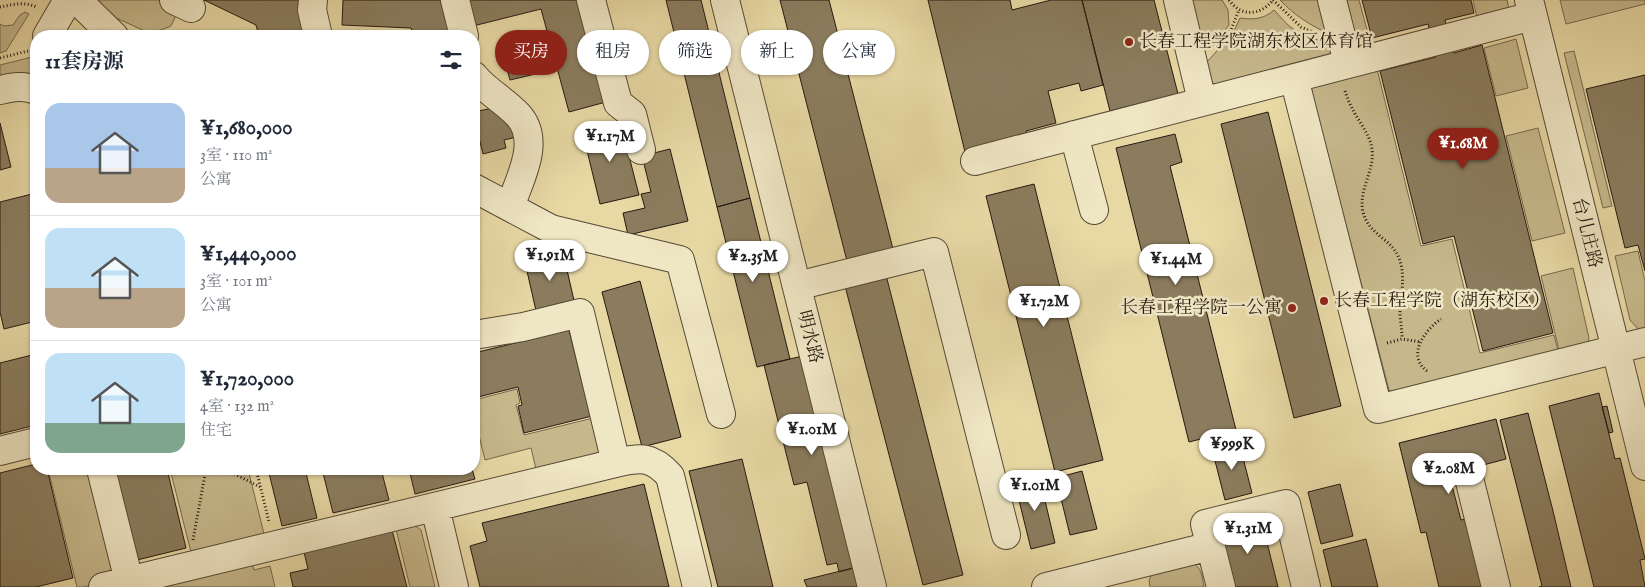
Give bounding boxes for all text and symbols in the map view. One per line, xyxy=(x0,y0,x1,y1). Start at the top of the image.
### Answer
chip: 买房 xyxy=(495,30,567,75)
chip: 租房 xyxy=(577,30,649,75)
chip: 筛选 xyxy=(659,30,731,75)
chip: 新上 xyxy=(741,30,813,75)
chip: 公寓 xyxy=(823,30,895,75)
place label: 长春工程学院湖东校区体育馆 xyxy=(1139,31,1373,54)
marker: 长春工程学院湖东校区体育馆 xyxy=(1123,36,1135,48)
icon: filters xyxy=(437,46,465,74)
text: 11套房源 xyxy=(45,49,124,76)
text: ¥1,680,000 xyxy=(200,115,293,142)
pin: ¥1.17M xyxy=(569,120,651,163)
icon: home xyxy=(85,123,145,183)
text: ¥1.17M xyxy=(585,127,635,147)
pin: ¥1.68M xyxy=(1422,128,1504,170)
text: ¥1.68M xyxy=(1438,134,1488,154)
text: 3室 · 110 m² xyxy=(200,146,273,166)
text: 公寓 xyxy=(200,170,232,190)
street label: 台儿庄路 xyxy=(1566,195,1606,271)
pin: ¥1.91M xyxy=(509,240,591,282)
pin: ¥2.35M xyxy=(712,240,794,283)
text: ¥1,440,000 xyxy=(200,241,297,268)
pin: ¥1.44M xyxy=(1135,244,1217,286)
text: ¥1.91M xyxy=(526,246,575,266)
text: ¥2.35M xyxy=(728,247,778,267)
icon: home xyxy=(85,248,145,308)
text: ¥1.44M xyxy=(1150,250,1202,270)
text: 3室 · 101 m² xyxy=(200,272,272,292)
pin: ¥1.72M xyxy=(1003,286,1085,328)
place label: 长春工程学院（湖东校区） xyxy=(1334,290,1550,313)
text: ¥1.72M xyxy=(1019,292,1069,312)
marker: 长春工程学院（湖东校区） xyxy=(1318,295,1330,307)
text: 公寓 xyxy=(200,296,232,316)
place label: 长春工程学院一公寓 xyxy=(1120,297,1282,320)
marker: 长春工程学院一公寓 xyxy=(1286,302,1298,314)
street label: 明水路 xyxy=(791,308,827,366)
text: ¥1,720,000 xyxy=(200,366,294,393)
icon: home xyxy=(85,373,145,433)
text: 4室 · 132 m² xyxy=(200,397,274,417)
pin: ¥1.01M xyxy=(771,414,853,456)
text: ¥1.01M xyxy=(787,420,837,440)
text: 住宅 xyxy=(200,421,232,441)
pin: ¥999K xyxy=(1197,428,1267,471)
text: ¥999K xyxy=(1210,435,1254,455)
pin: ¥2.08M xyxy=(1408,452,1490,495)
text: ¥2.08M xyxy=(1423,459,1475,479)
pin: ¥1.01M xyxy=(994,470,1076,512)
text: ¥1.01M xyxy=(1010,476,1060,496)
pin: ¥1.31M xyxy=(1207,512,1289,555)
text: ¥1.31M xyxy=(1224,519,1272,539)

